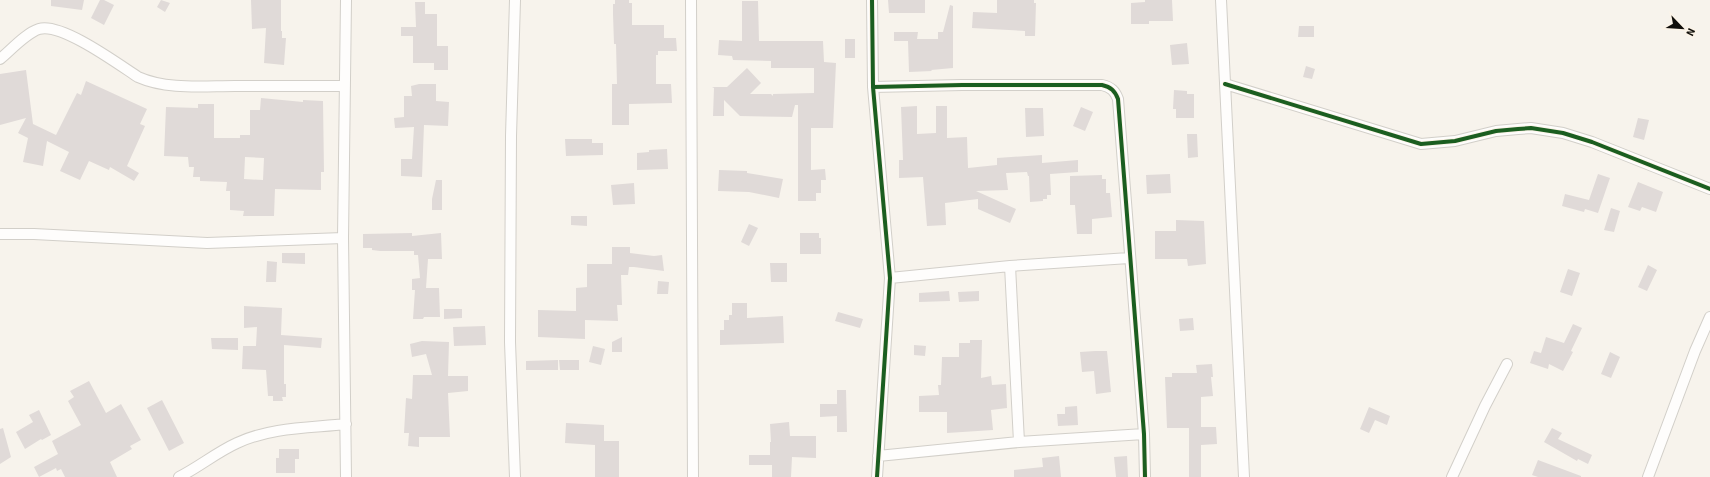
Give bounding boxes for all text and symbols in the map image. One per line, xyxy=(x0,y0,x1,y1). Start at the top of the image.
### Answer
north arrow xyxy=(1662,8,1702,48)
text: N xyxy=(1682,26,1699,39)

